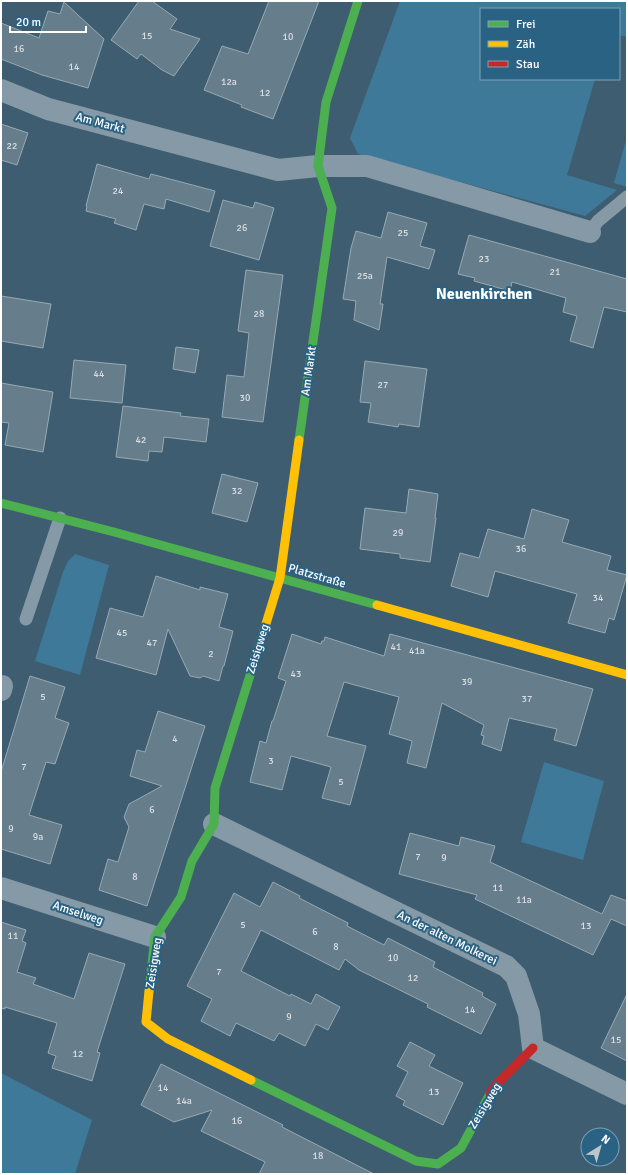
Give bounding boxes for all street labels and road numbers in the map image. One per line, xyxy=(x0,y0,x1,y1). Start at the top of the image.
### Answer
street label: Am Markt xyxy=(74,109,126,137)
street label: Am Markt xyxy=(298,345,320,397)
street label: Platzstraße xyxy=(286,561,348,591)
street label: Zeisigweg xyxy=(243,622,273,676)
street label: Amselweg xyxy=(51,898,105,928)
street label: An der alten Molkerei xyxy=(395,907,499,969)
street label: Zeisigweg xyxy=(143,936,165,990)
street label: Zeisigweg xyxy=(465,1080,505,1132)

